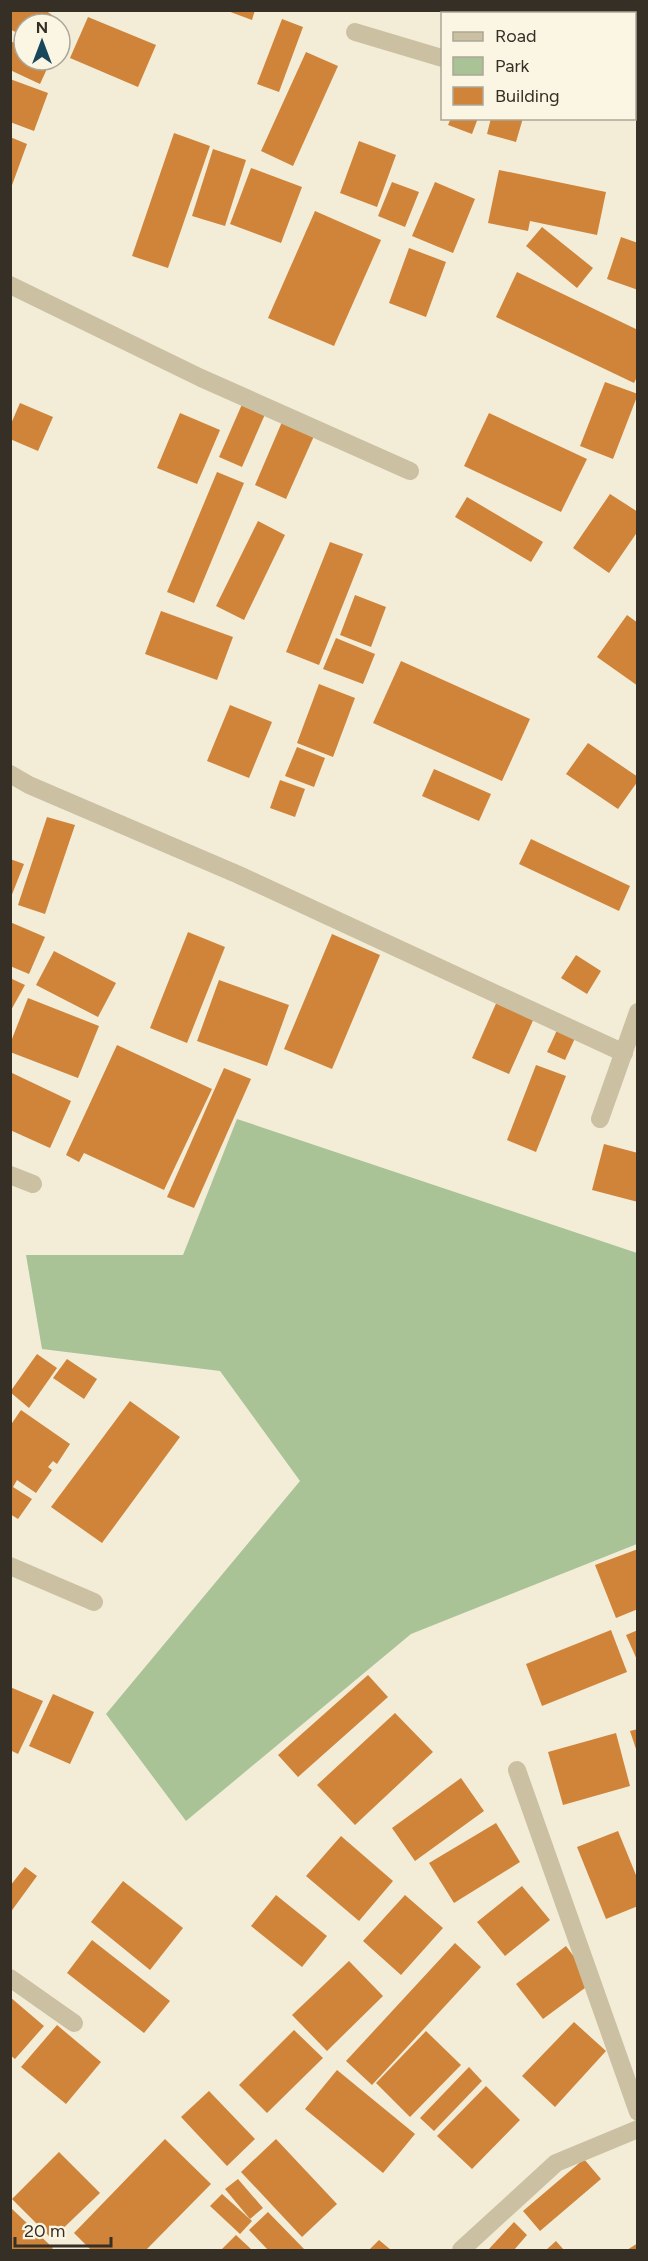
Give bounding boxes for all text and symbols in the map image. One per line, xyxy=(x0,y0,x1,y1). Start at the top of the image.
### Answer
north arrow xyxy=(12,12,72,72)
legend xyxy=(441,12,636,120)
text: N xyxy=(36,18,48,37)
text: Road xyxy=(495,25,536,47)
text: Park xyxy=(495,55,530,77)
text: Building xyxy=(495,85,560,107)
scale bar xyxy=(15,2210,111,2248)
text: 20 m xyxy=(24,2220,65,2242)

